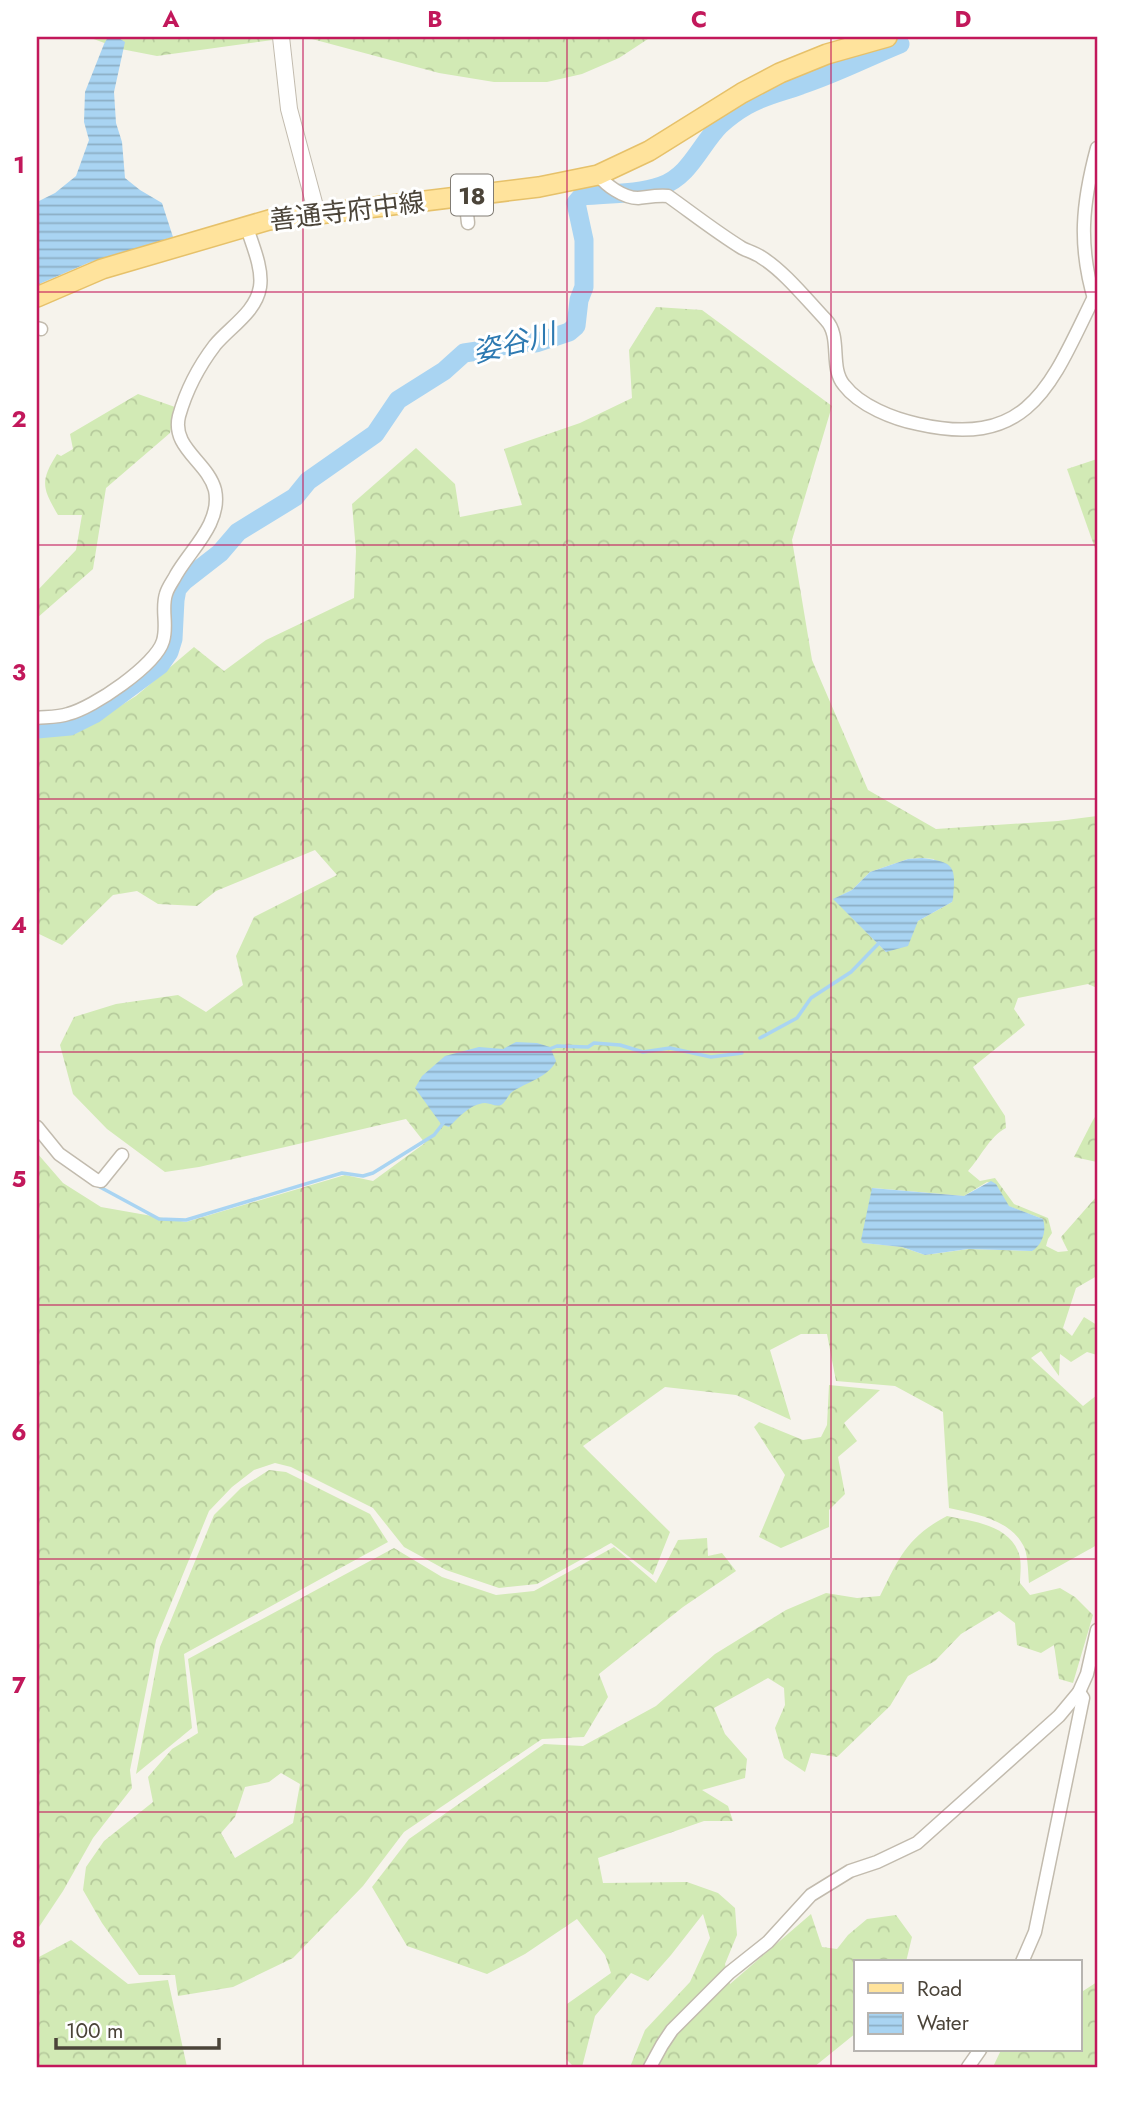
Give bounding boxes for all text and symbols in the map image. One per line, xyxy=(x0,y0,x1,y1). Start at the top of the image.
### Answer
text: A xyxy=(162,2,180,36)
text: B xyxy=(427,2,443,36)
text: C xyxy=(691,2,707,36)
text: D xyxy=(955,2,972,36)
text: 1 xyxy=(13,148,25,182)
road number: 18 xyxy=(451,174,493,216)
street label: 善通寺府中線 xyxy=(267,183,427,239)
water label: 姿谷川 xyxy=(468,312,563,373)
text: 2 xyxy=(11,402,27,436)
text: 3 xyxy=(12,655,26,689)
text: 4 xyxy=(11,908,27,942)
text: 5 xyxy=(12,1162,26,1196)
text: 6 xyxy=(11,1415,27,1449)
text: 7 xyxy=(12,1668,26,1702)
text: 8 xyxy=(12,1922,26,1956)
legend xyxy=(854,1960,1082,2052)
text: Road xyxy=(917,1974,962,2004)
scale bar xyxy=(56,2006,219,2050)
text: Water xyxy=(917,2008,970,2038)
text: 100 m xyxy=(66,2016,123,2046)

